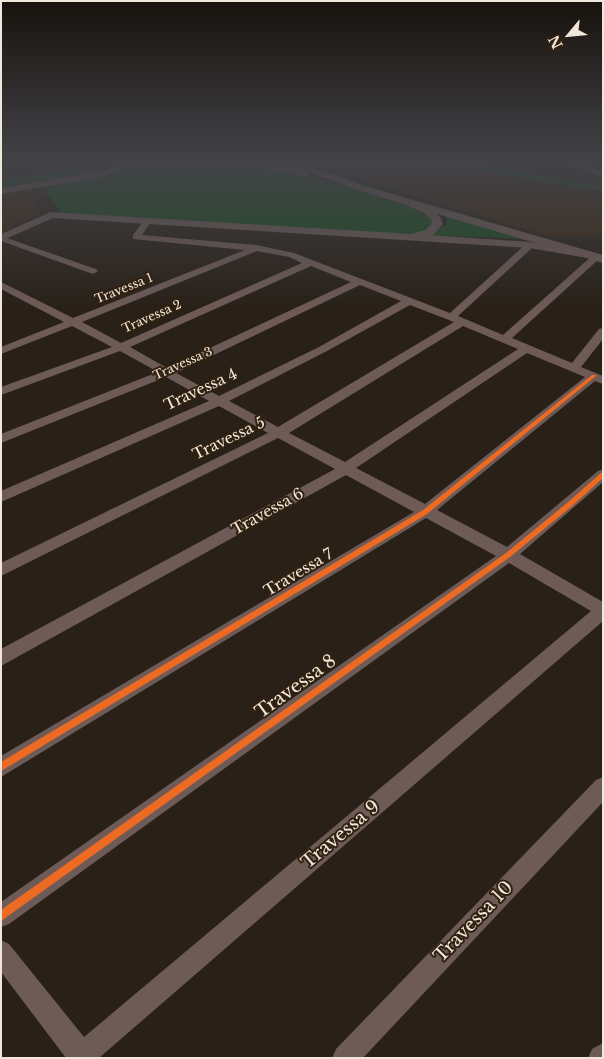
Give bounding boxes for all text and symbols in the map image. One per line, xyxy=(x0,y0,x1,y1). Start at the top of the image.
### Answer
north arrow xyxy=(544,10,594,60)
text: N xyxy=(545,32,567,52)
street label: Travessa 1 xyxy=(93,271,155,307)
street label: Travessa 2 xyxy=(120,298,184,336)
street label: Travessa 3 xyxy=(151,345,215,383)
street label: Travessa 4 xyxy=(162,365,240,415)
street label: Travessa 5 xyxy=(190,414,268,464)
street label: Travessa 6 xyxy=(229,485,307,539)
street label: Travessa 7 xyxy=(261,545,337,601)
street label: Travessa 8 xyxy=(251,650,341,724)
street label: Travessa 9 xyxy=(298,796,384,874)
street label: Travessa 10 xyxy=(430,877,518,967)

